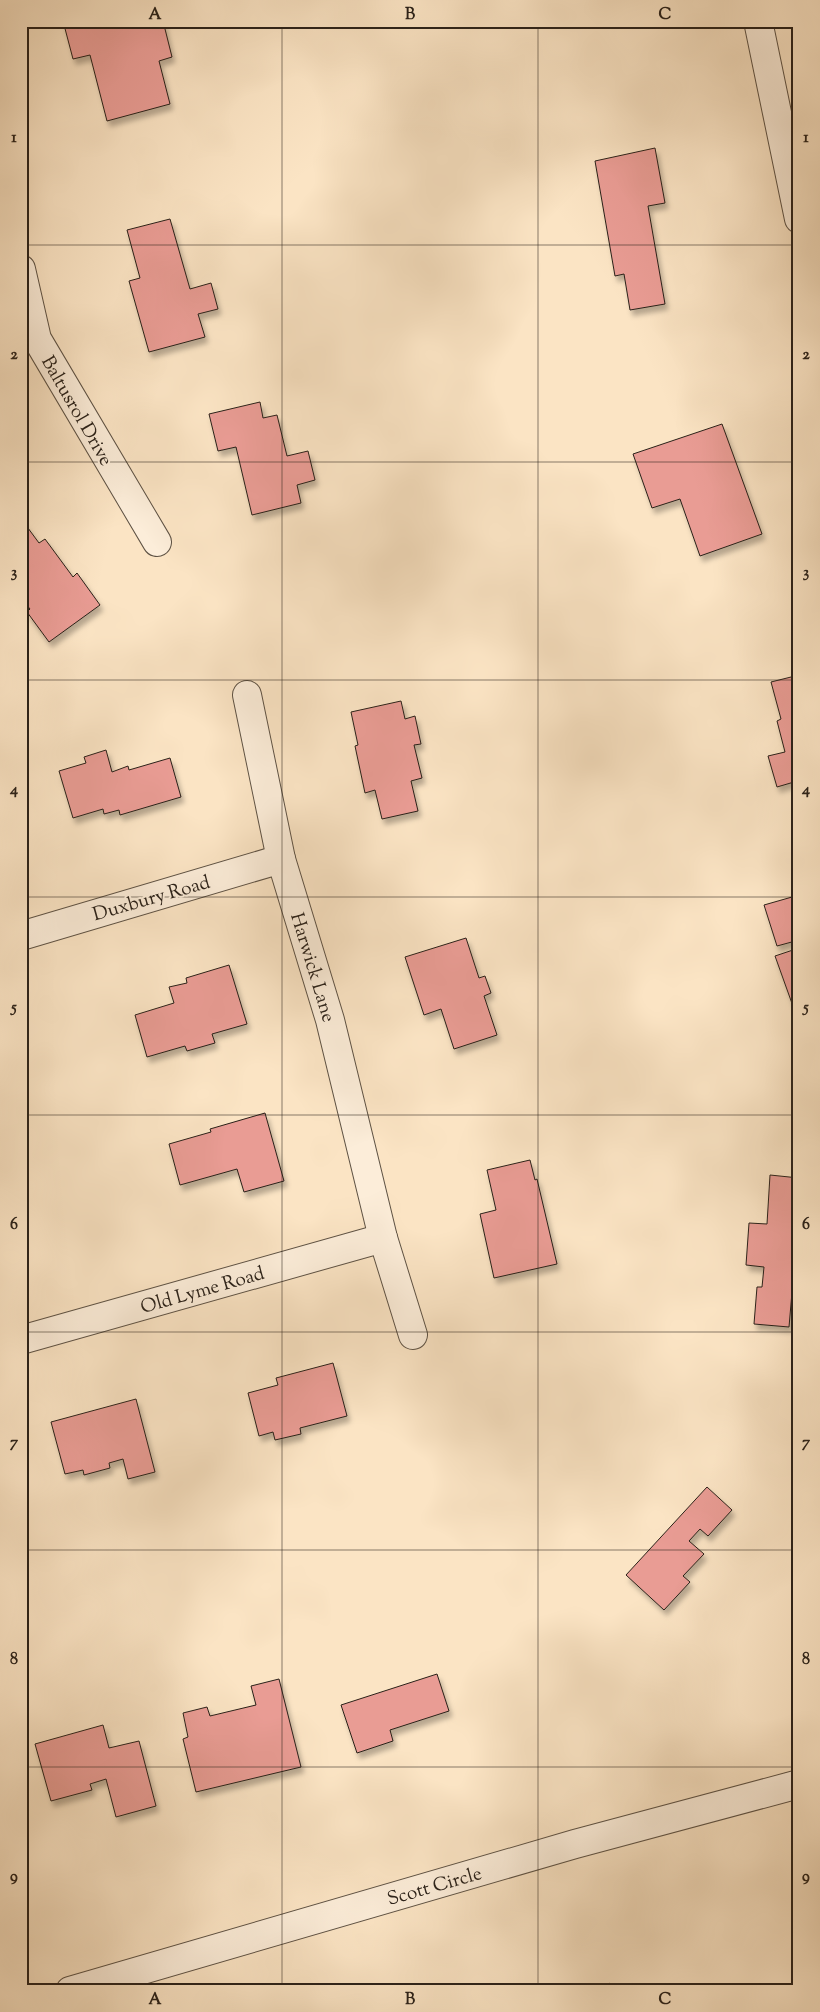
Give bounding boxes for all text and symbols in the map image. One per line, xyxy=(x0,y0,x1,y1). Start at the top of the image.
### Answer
text: A xyxy=(149,4,162,27)
text: B xyxy=(405,4,415,27)
text: C xyxy=(659,4,672,27)
text: 1 xyxy=(11,127,17,150)
text: 1 xyxy=(803,127,809,150)
text: 2 xyxy=(10,344,18,367)
text: 2 xyxy=(802,344,810,367)
street label: Baltusrol Drive xyxy=(33,351,118,471)
text: 3 xyxy=(11,562,18,585)
text: 3 xyxy=(803,562,810,585)
text: 4 xyxy=(9,779,18,802)
text: 4 xyxy=(801,779,810,802)
street label: Duxbury Road xyxy=(90,870,214,929)
street label: Harwick Lane xyxy=(282,910,341,1026)
text: 5 xyxy=(9,997,17,1020)
text: 5 xyxy=(801,997,809,1020)
text: 6 xyxy=(10,1214,18,1237)
text: 6 xyxy=(802,1214,810,1237)
street label: Old Lyme Road xyxy=(138,1261,268,1322)
text: 7 xyxy=(10,1432,19,1455)
text: 7 xyxy=(802,1432,811,1455)
text: 8 xyxy=(10,1649,18,1672)
text: 8 xyxy=(802,1649,810,1672)
street label: Scott Circle xyxy=(384,1861,485,1914)
text: 9 xyxy=(10,1866,18,1889)
text: 9 xyxy=(802,1866,810,1889)
text: A xyxy=(149,1989,162,2012)
text: B xyxy=(405,1989,415,2012)
text: C xyxy=(659,1989,672,2012)

